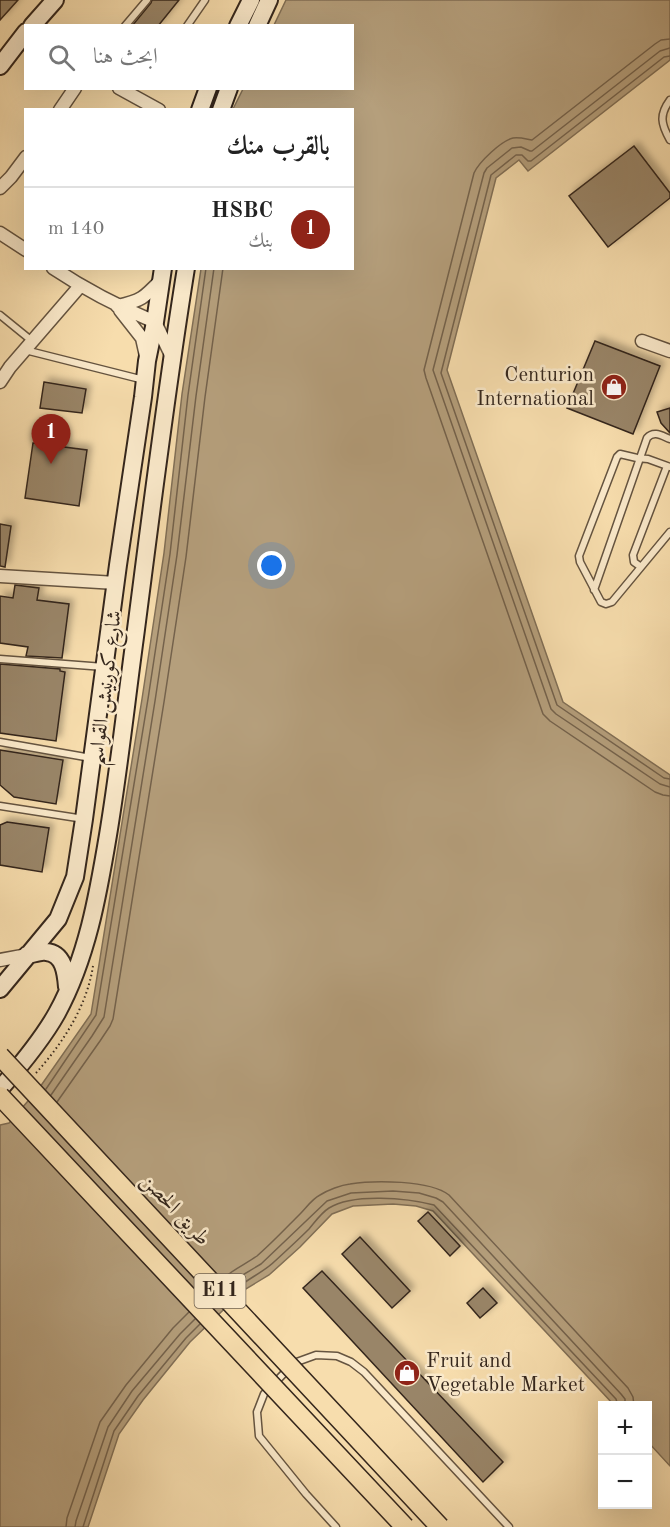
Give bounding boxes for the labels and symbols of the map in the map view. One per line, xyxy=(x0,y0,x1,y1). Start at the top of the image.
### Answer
place label: Centurion International xyxy=(476,365,594,410)
shop icon: Centurion International xyxy=(599,372,629,402)
pin: 1 xyxy=(32,414,70,464)
your location xyxy=(257,551,286,580)
street label: شارع كورنيش القواسم xyxy=(86,609,135,768)
street label: طريق الحصن xyxy=(135,1170,213,1252)
road number: E11 xyxy=(194,1274,246,1308)
place label: Fruit and Vegetable Market xyxy=(426,1351,585,1396)
shop icon: Fruit and Vegetable Market xyxy=(392,1358,422,1388)

